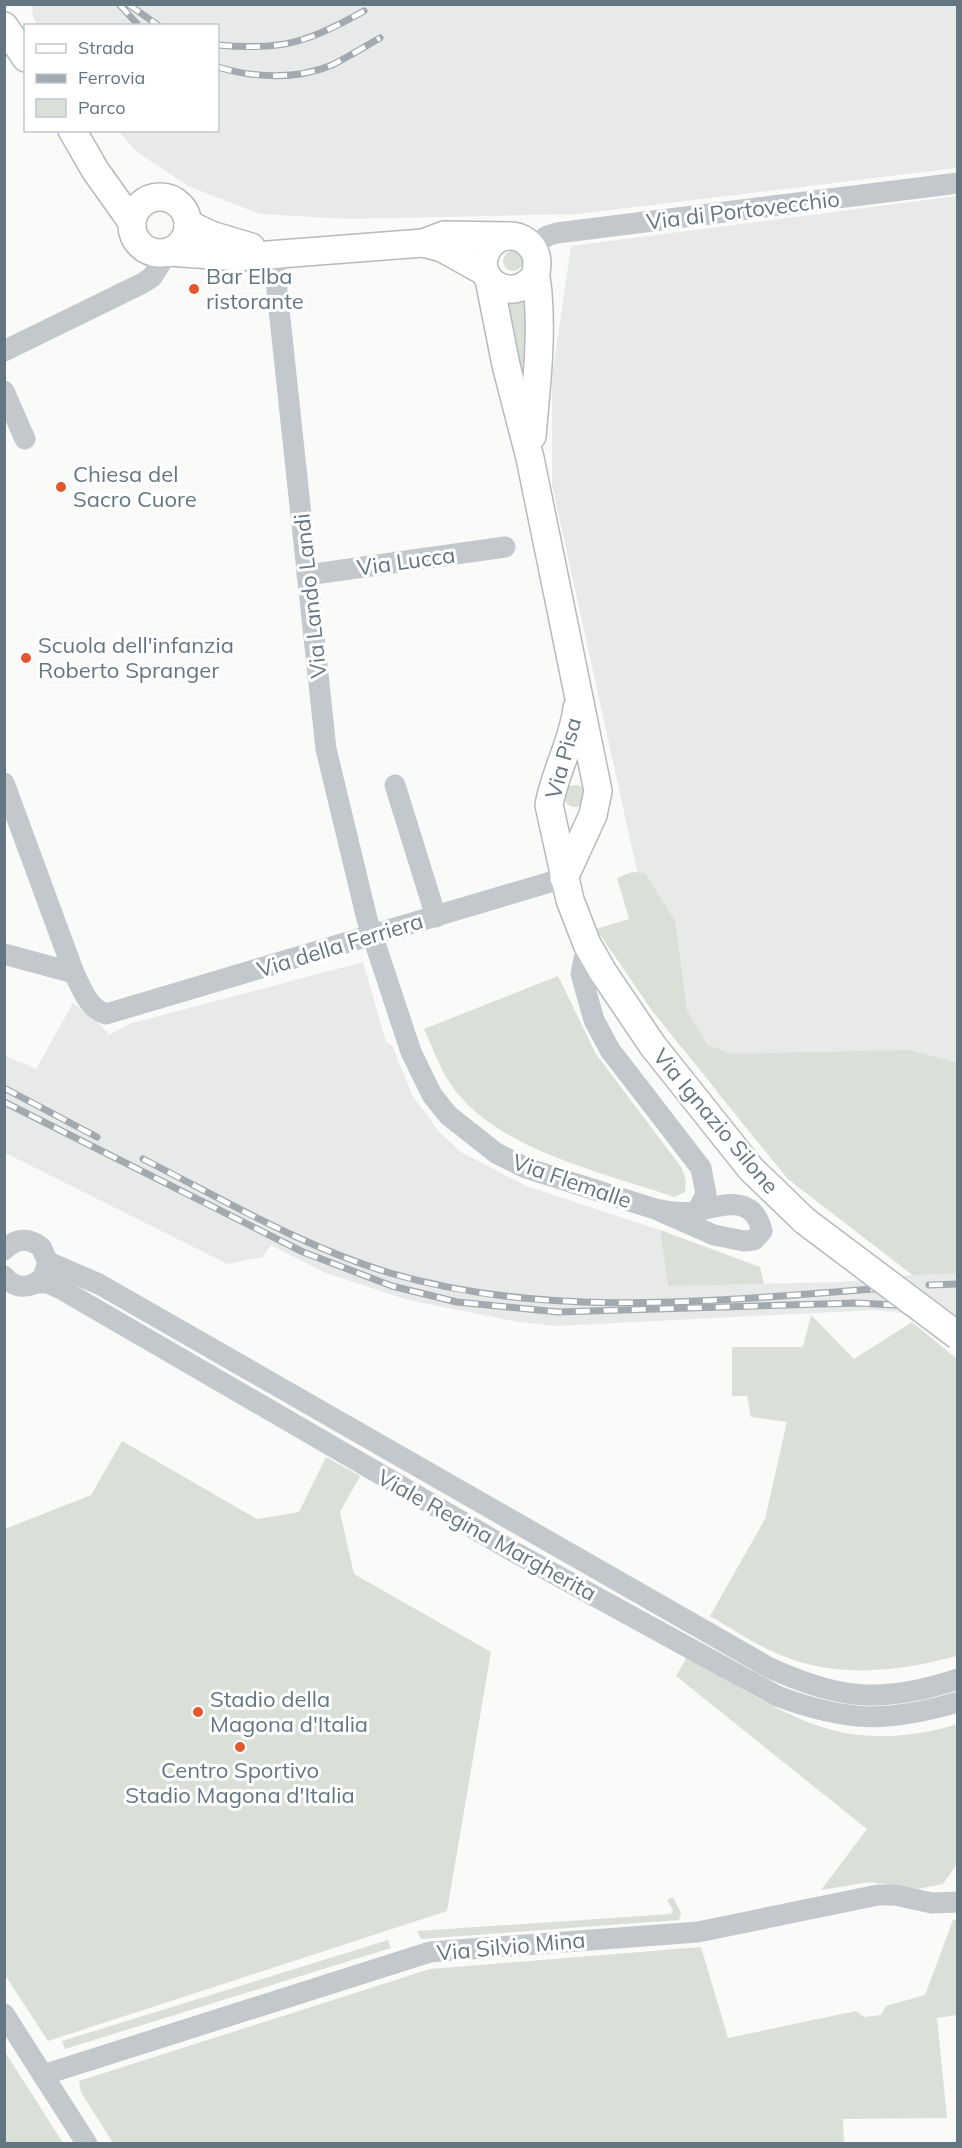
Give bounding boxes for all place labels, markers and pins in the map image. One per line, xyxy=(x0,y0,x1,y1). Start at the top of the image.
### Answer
place label: Bar Elba ristorante xyxy=(206,262,304,315)
marker: Bar Elba ristorante xyxy=(187,282,201,296)
place label: Chiesa del Sacro Cuore xyxy=(73,460,197,513)
marker: Chiesa del Sacro Cuore xyxy=(54,480,68,494)
place label: Scuola dell'infanzia Roberto Spranger xyxy=(38,631,234,684)
marker: Scuola dell'infanzia Roberto Spranger xyxy=(19,651,33,665)
place label: Stadio della Magona d'Italia xyxy=(210,1685,368,1738)
marker: Stadio della Magona d'Italia xyxy=(191,1705,205,1719)
marker: Centro Sportivo Stadio Magona d'Italia xyxy=(233,1740,247,1754)
place label: Centro Sportivo Stadio Magona d'Italia xyxy=(125,1756,355,1809)

